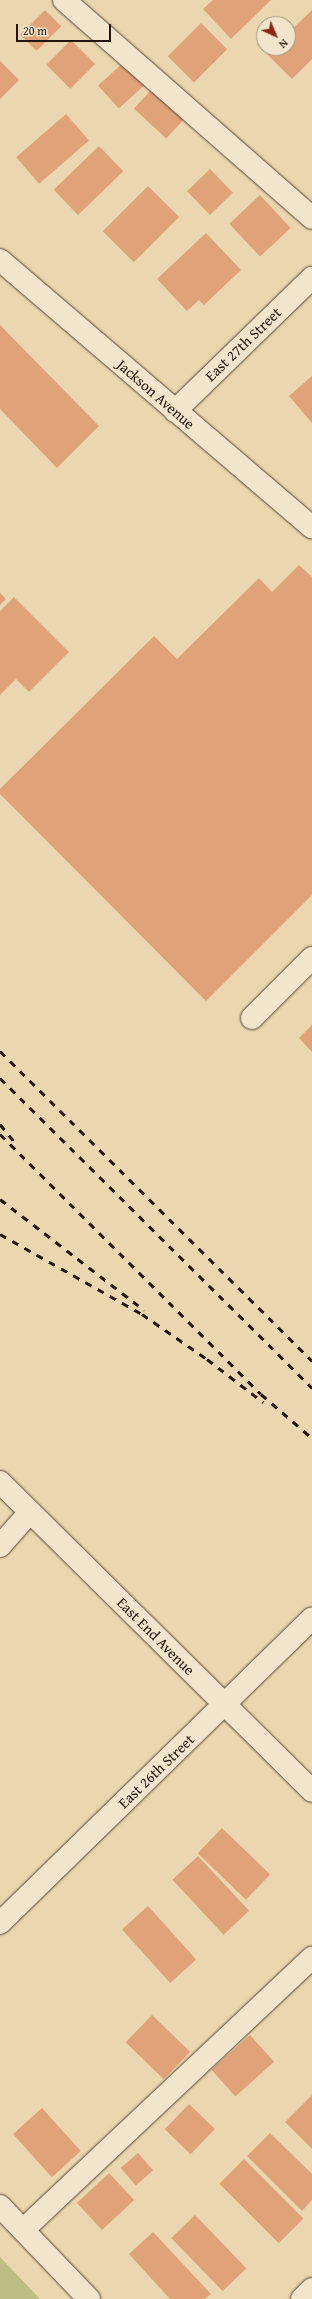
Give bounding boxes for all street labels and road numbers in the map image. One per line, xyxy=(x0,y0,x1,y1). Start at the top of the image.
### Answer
street label: East 27th Street xyxy=(201,303,285,385)
street label: Jackson Avenue xyxy=(113,355,199,433)
street label: East End Avenue xyxy=(113,1593,199,1679)
street label: East 26th Street xyxy=(114,1730,198,1812)

